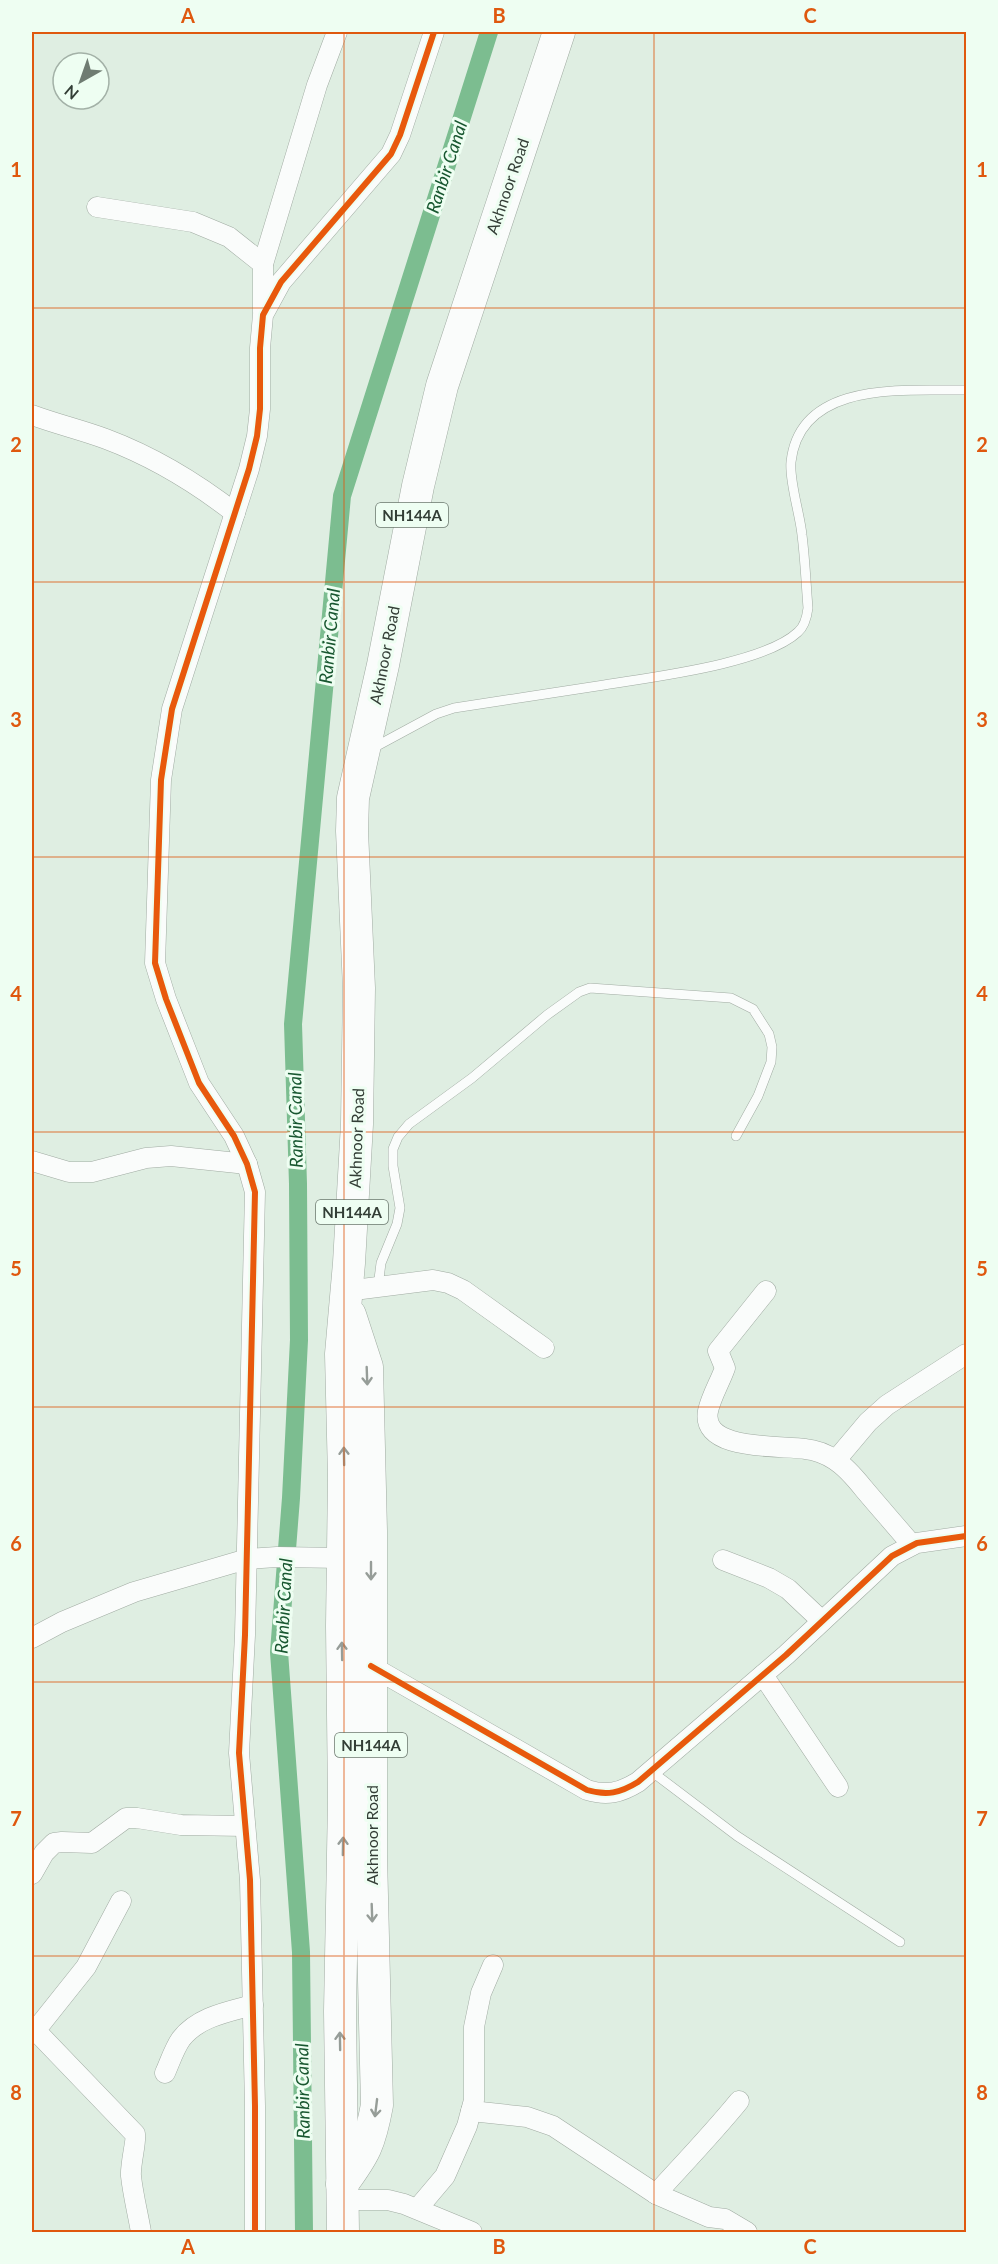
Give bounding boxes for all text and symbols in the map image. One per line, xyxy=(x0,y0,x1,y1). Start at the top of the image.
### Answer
text: A xyxy=(180,3,195,27)
text: B xyxy=(492,3,506,27)
text: C xyxy=(803,3,817,27)
north arrow xyxy=(51,51,111,111)
text: N xyxy=(60,82,82,104)
water label: Ranbir Canal xyxy=(421,118,471,216)
street label: Akhnoor Road xyxy=(482,136,532,236)
text: 1 xyxy=(10,157,22,181)
text: 1 xyxy=(976,157,988,181)
text: 2 xyxy=(10,432,22,456)
text: 2 xyxy=(976,432,988,456)
road number: NH144A xyxy=(376,503,448,527)
water label: Ranbir Canal xyxy=(314,587,344,685)
street label: Akhnoor Road xyxy=(365,604,403,706)
text: 3 xyxy=(10,707,22,731)
text: 3 xyxy=(976,707,988,731)
text: 4 xyxy=(10,981,22,1005)
text: 4 xyxy=(976,981,988,1005)
water label: Ranbir Canal xyxy=(283,1072,307,1168)
street label: Akhnoor Road xyxy=(345,1088,367,1188)
road number: NH144A xyxy=(316,1200,388,1224)
text: 5 xyxy=(10,1256,22,1280)
text: 5 xyxy=(976,1256,988,1280)
one-way arrow xyxy=(361,1366,373,1386)
one-way arrow xyxy=(338,1447,349,1467)
text: 6 xyxy=(10,1531,22,1555)
text: 6 xyxy=(976,1531,988,1555)
water label: Ranbir Canal xyxy=(270,1558,296,1654)
one-way arrow xyxy=(365,1561,377,1581)
one-way arrow xyxy=(336,1642,348,1662)
road number: NH144A xyxy=(335,1733,407,1757)
street label: Akhnoor Road xyxy=(362,1785,381,1885)
text: 7 xyxy=(10,1806,22,1830)
text: 7 xyxy=(976,1806,988,1830)
one-way arrow xyxy=(337,1837,349,1857)
one-way arrow xyxy=(366,1903,378,1923)
one-way arrow xyxy=(335,2032,346,2052)
water label: Ranbir Canal xyxy=(290,2043,314,2139)
text: 8 xyxy=(10,2080,22,2104)
text: 8 xyxy=(976,2080,988,2104)
one-way arrow xyxy=(370,2098,381,2117)
text: A xyxy=(180,2234,195,2258)
text: B xyxy=(492,2234,506,2258)
text: C xyxy=(803,2234,817,2258)

